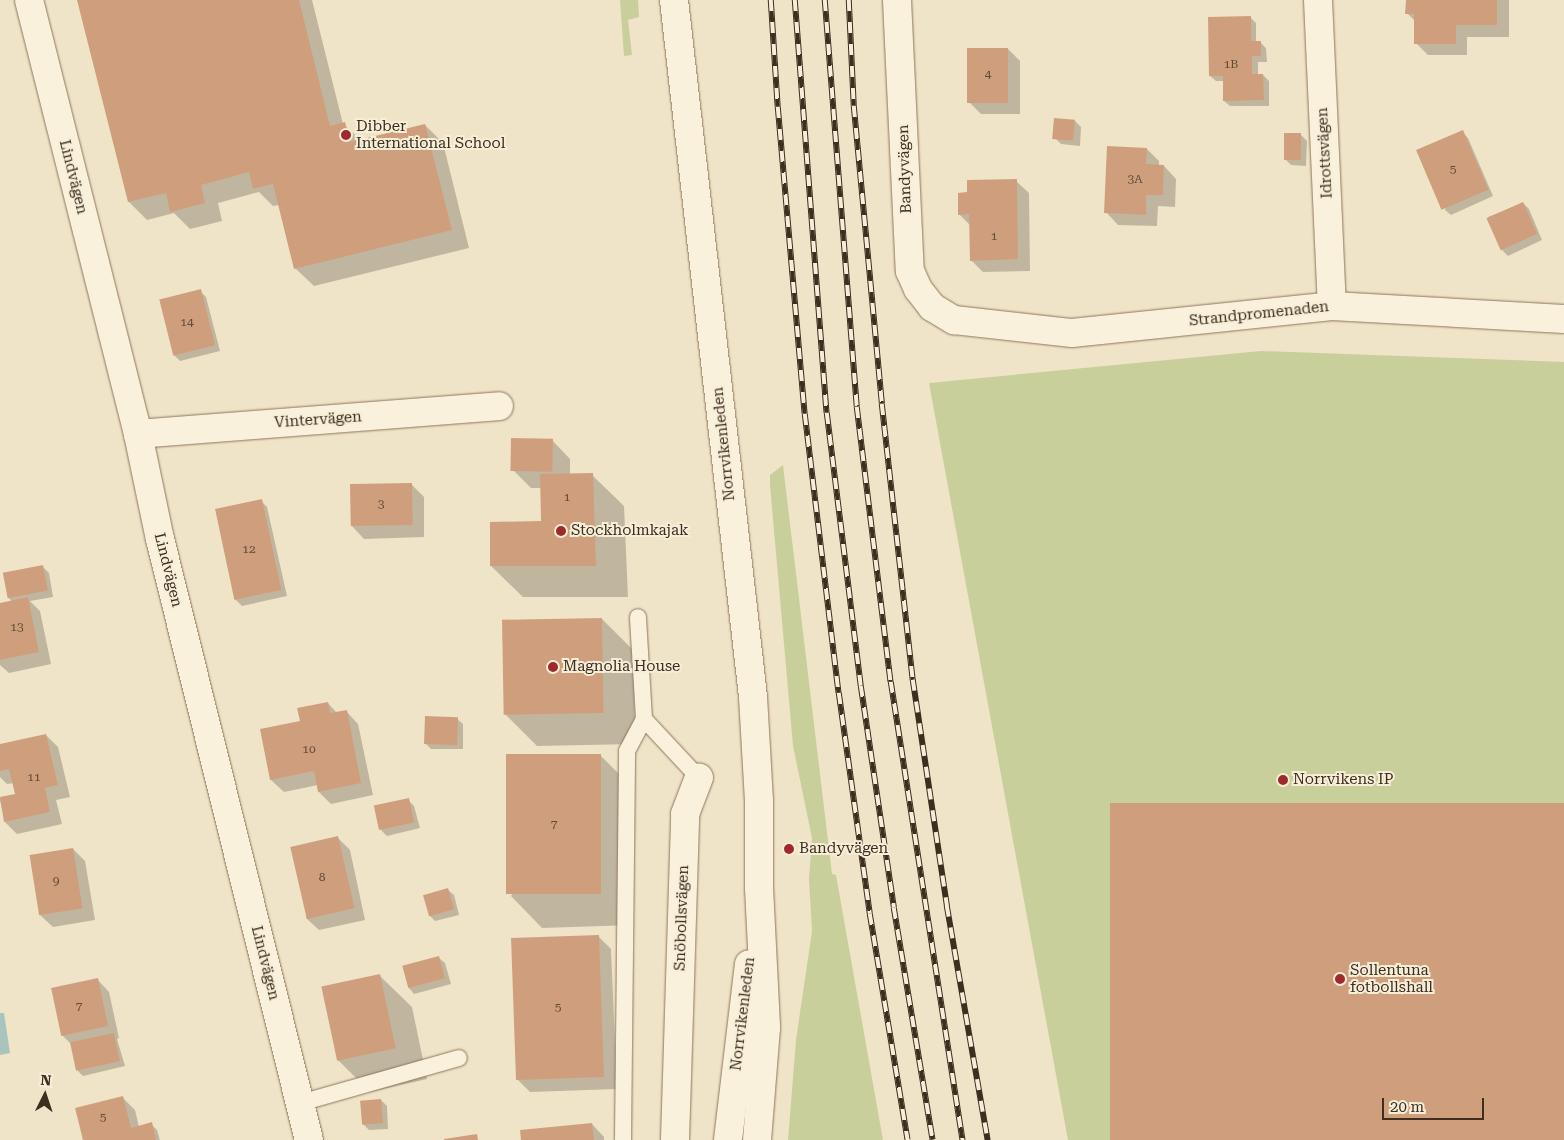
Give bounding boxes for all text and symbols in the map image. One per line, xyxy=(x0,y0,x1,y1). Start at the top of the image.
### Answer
house number: 1B xyxy=(1224,58,1238,72)
house number: 4 xyxy=(985,68,991,82)
street label: Idrottsvägen xyxy=(1314,107,1336,199)
place label: Dibber International School xyxy=(356,117,505,152)
street label: Bandyvägen xyxy=(894,124,916,214)
marker: Dibber International School xyxy=(340,129,352,141)
street label: Lindvägen xyxy=(55,138,91,216)
house number: 5 xyxy=(1450,163,1456,177)
house number: 3A xyxy=(1127,173,1143,187)
house number: 1 xyxy=(991,230,997,244)
street label: Strandpromenaden xyxy=(1188,298,1330,330)
house number: 14 xyxy=(180,316,194,330)
street label: Norrvikenleden xyxy=(709,386,739,502)
street label: Vintervägen xyxy=(274,408,362,432)
house number: 1 xyxy=(564,491,570,505)
house number: 3 xyxy=(378,498,384,512)
place label: Stockholmkajak xyxy=(571,522,689,540)
marker: Stockholmkajak xyxy=(555,525,567,537)
street label: Lindvägen xyxy=(150,531,186,609)
house number: 12 xyxy=(242,543,256,557)
house number: 13 xyxy=(10,621,24,635)
place label: Magnolia House xyxy=(563,658,680,676)
marker: Magnolia House xyxy=(547,661,559,673)
house number: 10 xyxy=(302,743,316,757)
house number: 11 xyxy=(27,771,41,785)
place label: Norrvikens IP xyxy=(1293,771,1393,789)
marker: Norrvikens IP xyxy=(1277,774,1289,786)
house number: 7 xyxy=(551,818,557,832)
place label: Bandyvägen xyxy=(799,840,888,858)
marker: Bandyvägen xyxy=(783,843,795,855)
street label: Snöbollsvägen xyxy=(671,865,693,971)
house number: 8 xyxy=(319,871,325,885)
house number: 9 xyxy=(53,875,59,889)
street label: Lindvägen xyxy=(247,924,283,1002)
street label: Norrvikenleden xyxy=(727,956,759,1072)
place label: Sollentuna fotbollshall xyxy=(1350,961,1433,996)
marker: Sollentuna fotbollshall xyxy=(1334,973,1346,985)
house number: 7 xyxy=(76,1000,82,1014)
house number: 5 xyxy=(555,1001,561,1015)
north arrow xyxy=(20,1070,70,1120)
text: N xyxy=(40,1072,52,1088)
scale bar xyxy=(1384,1088,1486,1120)
text: 20 m xyxy=(1390,1098,1424,1116)
house number: 5 xyxy=(100,1111,106,1125)

